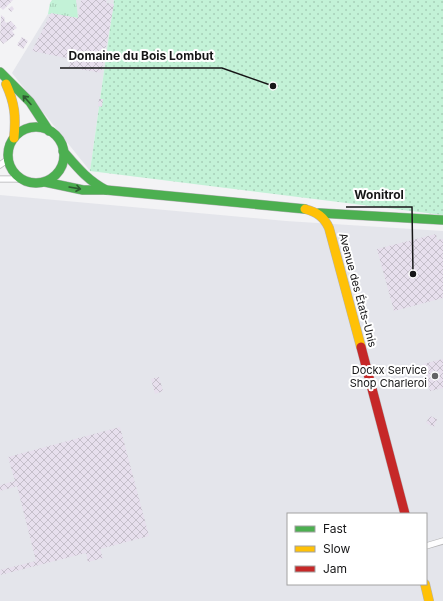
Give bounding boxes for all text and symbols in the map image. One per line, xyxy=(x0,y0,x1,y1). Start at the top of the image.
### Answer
callout: Domaine du Bois Lombut xyxy=(60,44,222,68)
text: Domaine du Bois Lombut xyxy=(68,48,214,63)
one-way arrow xyxy=(23,95,32,105)
callout: Wonitrol xyxy=(346,183,412,207)
one-way arrow xyxy=(68,185,81,193)
text: Wonitrol xyxy=(354,187,404,202)
street label: Avenue des États-Unis xyxy=(336,231,380,349)
place label: Dockx Service Shop Charleroi xyxy=(350,363,427,390)
marker: Dockx Service Shop Charleroi xyxy=(430,371,440,381)
legend xyxy=(287,513,427,585)
text: Fast xyxy=(323,521,347,536)
text: Slow xyxy=(323,541,351,556)
text: Jam xyxy=(323,561,347,576)

